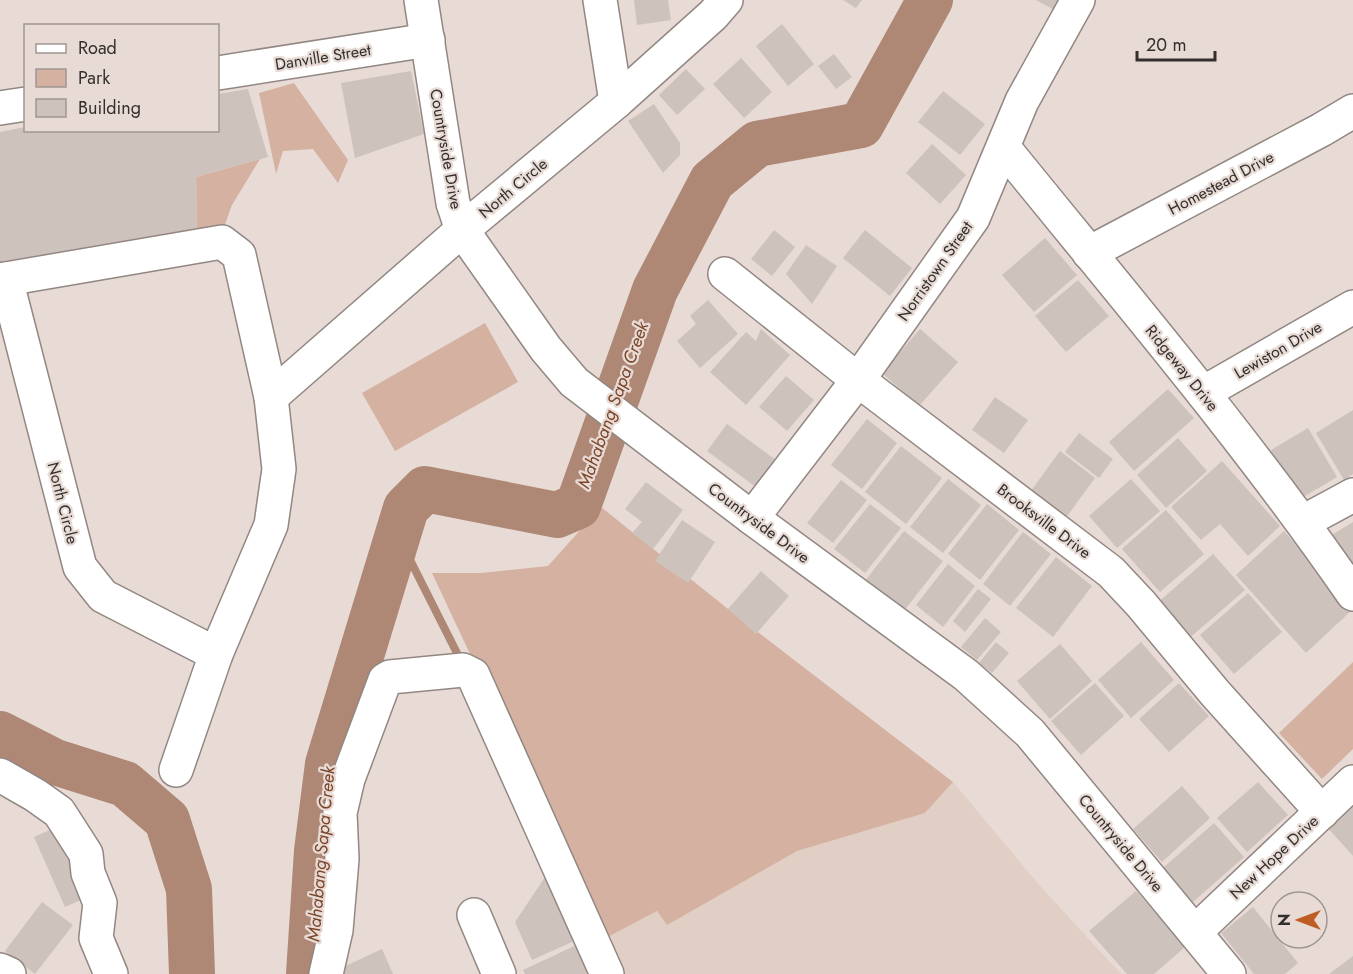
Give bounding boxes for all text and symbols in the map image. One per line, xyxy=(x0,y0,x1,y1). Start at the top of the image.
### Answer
legend xyxy=(24,24,219,132)
scale bar xyxy=(1137,24,1215,62)
text: 20 m xyxy=(1146,32,1186,58)
text: Road xyxy=(78,35,117,61)
street label: Danville Street xyxy=(273,38,373,76)
text: Park xyxy=(78,65,110,91)
street label: Countryside Drive xyxy=(424,87,468,211)
text: Building xyxy=(78,95,141,121)
street label: Homestead Drive xyxy=(1164,145,1278,221)
street label: North Circle xyxy=(474,152,552,224)
street label: Norristown Street xyxy=(892,216,978,326)
street label: Lewiston Drive xyxy=(1230,316,1326,384)
water label: Mahabang Sapa Creek xyxy=(571,317,656,492)
street label: Ridgeway Drive xyxy=(1140,320,1224,416)
street label: North Circle xyxy=(42,460,84,546)
street label: Countryside Drive xyxy=(703,477,815,569)
street label: Brooksville Drive xyxy=(992,478,1096,564)
water label: Mahabang Sapa Creek xyxy=(300,764,342,943)
street label: Countryside Drive xyxy=(1073,789,1169,897)
street label: New Hope Drive xyxy=(1224,810,1324,904)
north arrow xyxy=(1269,890,1329,950)
text: N xyxy=(1273,914,1296,926)

